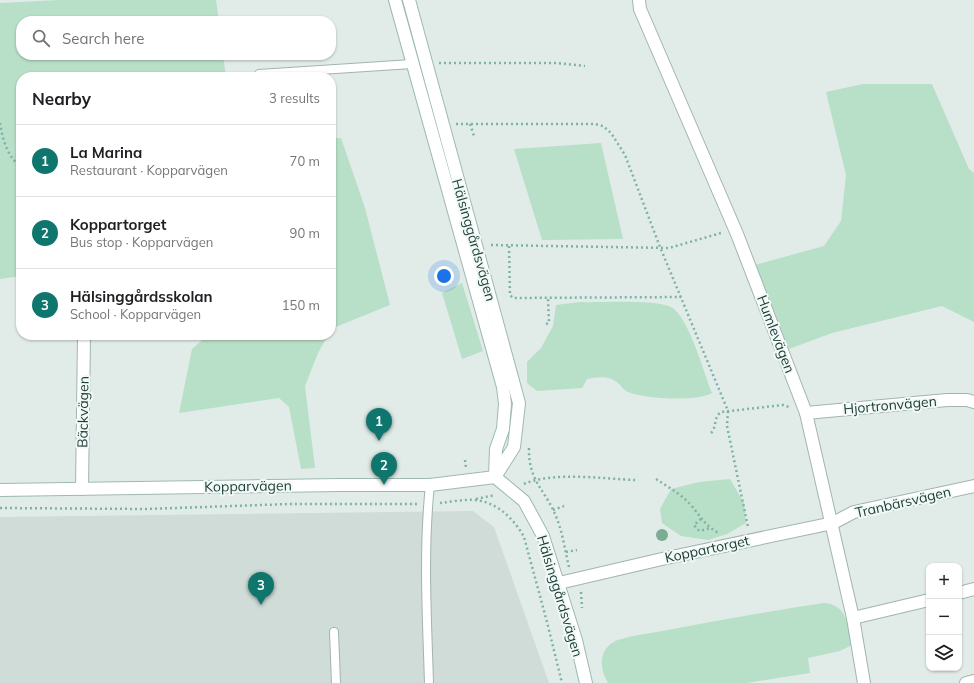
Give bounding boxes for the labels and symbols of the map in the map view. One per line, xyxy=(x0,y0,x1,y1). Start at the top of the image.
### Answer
street label: Hälsinggårdsvägen xyxy=(448,177,500,303)
your location xyxy=(434,266,454,286)
street label: Humlevägen xyxy=(753,292,799,376)
street label: Bäckvägen xyxy=(73,376,93,448)
street label: Hjortronvägen xyxy=(843,392,937,418)
pin: 1 xyxy=(366,408,392,441)
pin: 2 xyxy=(371,452,397,485)
street label: Kopparvägen xyxy=(204,476,292,496)
street label: Tranbärsvägen xyxy=(853,482,953,522)
street label: Koppartorget xyxy=(663,531,751,567)
street label: Hälsinggårdsvägen xyxy=(533,533,587,659)
pin: 3 xyxy=(248,572,274,605)

